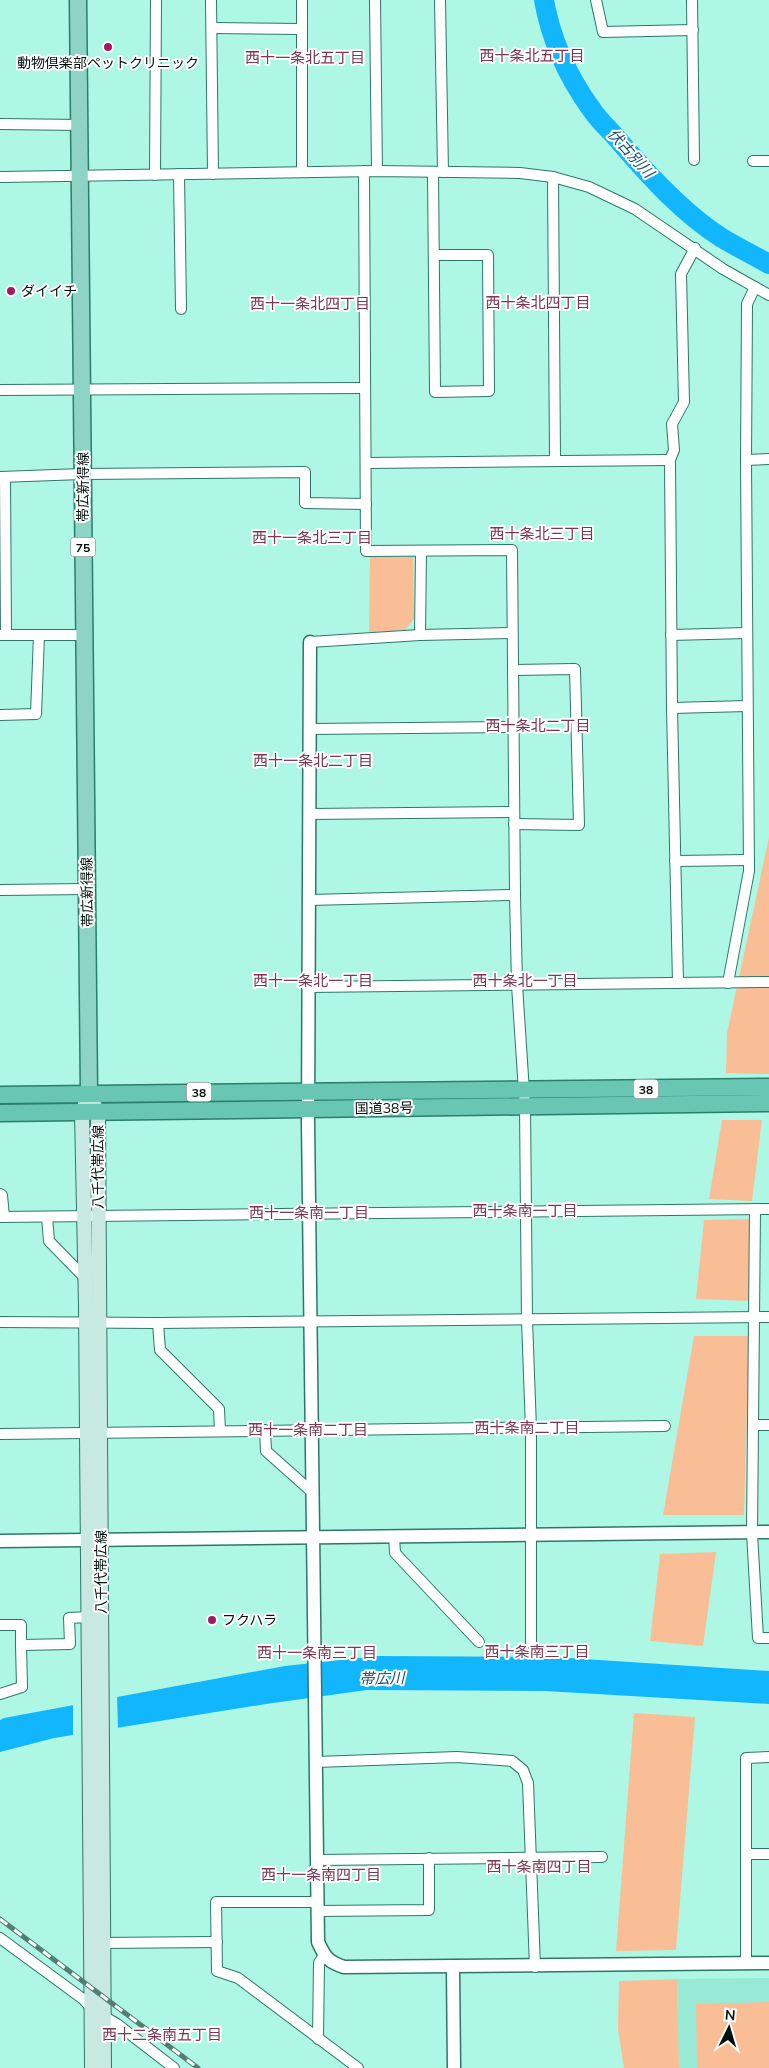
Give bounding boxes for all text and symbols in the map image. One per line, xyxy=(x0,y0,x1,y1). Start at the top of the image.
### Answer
marker: 動物倶楽部ペットクリニック xyxy=(102,41,114,53)
district label: 西十条北五丁目 xyxy=(479,46,585,65)
district label: 西十一条北五丁目 xyxy=(245,48,365,67)
place label: 動物倶楽部ペットクリニック xyxy=(17,54,199,72)
water label: 伏古別川 xyxy=(604,124,659,183)
place label: ダイイチ xyxy=(21,282,77,300)
marker: ダイイチ xyxy=(5,285,17,297)
district label: 西十条北四丁目 xyxy=(485,293,591,312)
district label: 西十一条北四丁目 xyxy=(250,294,370,313)
street label: 帯広新得線 xyxy=(74,452,92,522)
district label: 西十条北三丁目 xyxy=(489,524,595,543)
district label: 西十一条北三丁目 xyxy=(252,528,372,547)
road number: 75 xyxy=(70,538,96,556)
district label: 西十条北二丁目 xyxy=(485,716,591,735)
district label: 西十一条北二丁目 xyxy=(253,751,373,770)
street label: 帯広新得線 xyxy=(77,857,97,927)
district label: 西十一条北一丁目 xyxy=(253,971,373,990)
district label: 西十条北一丁目 xyxy=(472,971,578,990)
road number: 38 xyxy=(634,1080,658,1098)
road number: 38 xyxy=(186,1082,212,1102)
street label: 国道38号 xyxy=(354,1098,414,1118)
street label: 八千代帯広線 xyxy=(89,1125,107,1209)
district label: 西十条南一丁目 xyxy=(472,1201,578,1220)
district label: 西十一条南一丁目 xyxy=(249,1203,369,1222)
district label: 西十条南二丁目 xyxy=(474,1418,580,1437)
district label: 西十一条南二丁目 xyxy=(248,1420,368,1439)
street label: 八千代帯広線 xyxy=(92,1530,110,1614)
place label: フクハラ xyxy=(222,1611,277,1629)
marker: フクハラ xyxy=(206,1614,218,1626)
district label: 西十条南三丁目 xyxy=(484,1642,590,1661)
district label: 西十一条南三丁目 xyxy=(257,1643,377,1662)
water label: 帯広川 xyxy=(359,1668,407,1688)
district label: 西十条南四丁目 xyxy=(486,1857,592,1876)
district label: 西十一条南四丁目 xyxy=(261,1865,381,1884)
north arrow xyxy=(704,2003,754,2053)
text: N xyxy=(724,2006,736,2024)
district label: 西十二条南五丁目 xyxy=(102,2025,222,2044)

